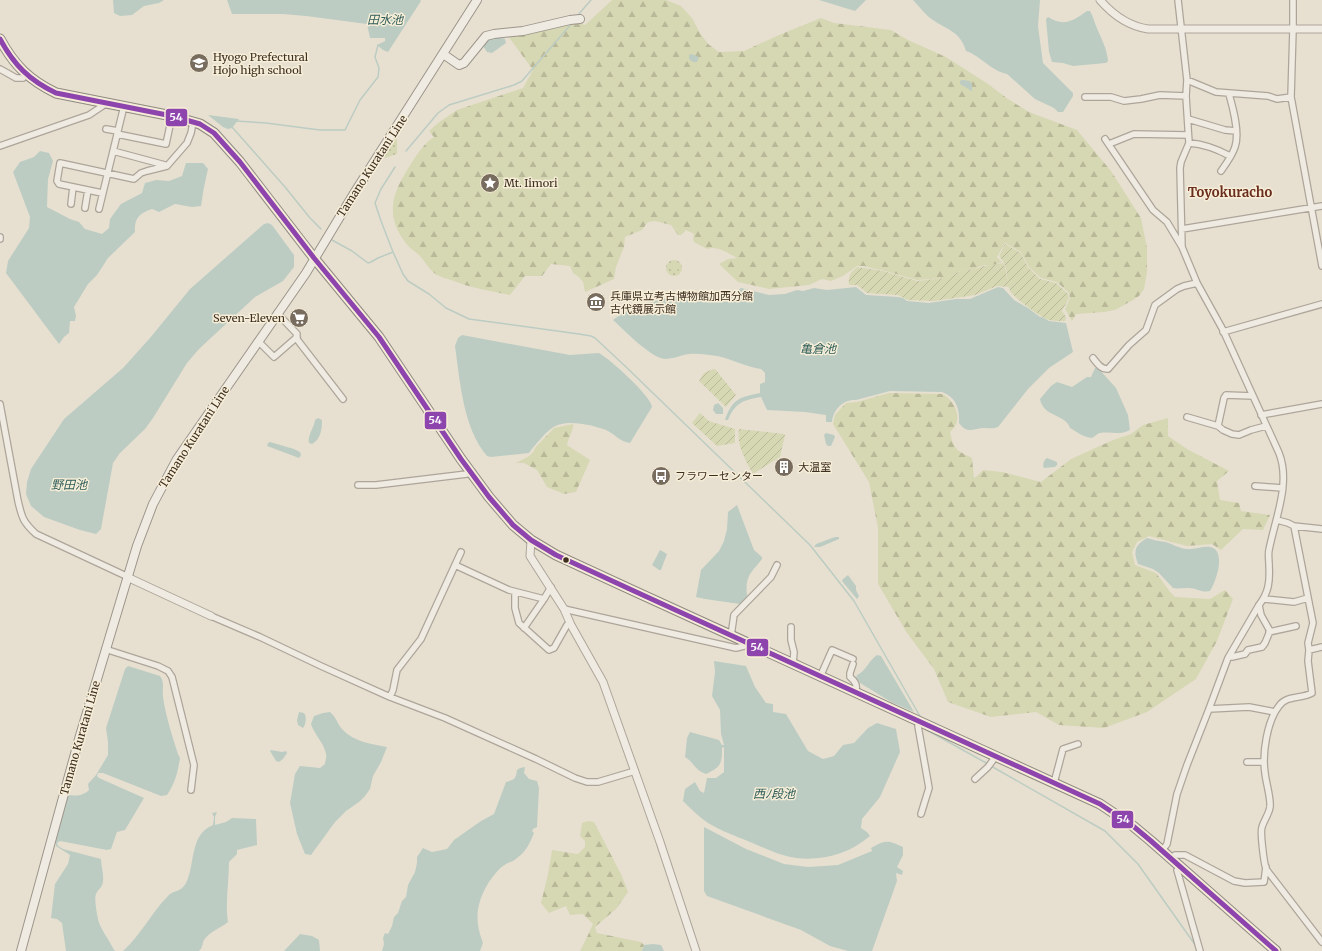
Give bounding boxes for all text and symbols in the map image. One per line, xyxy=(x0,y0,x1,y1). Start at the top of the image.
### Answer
water label: 田水池 xyxy=(367,12,404,27)
place label: Hyogo Prefectural Hojo high school xyxy=(213,50,309,77)
school or university icon: Hyogo Prefectural Hojo high school xyxy=(188,52,210,74)
line badge: 54 xyxy=(165,108,188,127)
text: 54 xyxy=(169,110,183,124)
street label: Tamano Kuratani Line xyxy=(334,112,410,220)
place icon: Mt. Iimori xyxy=(479,172,501,194)
place label: Mt. Iimori xyxy=(504,176,558,190)
district label: Toyokuracho xyxy=(1188,184,1273,201)
place label: 兵庫県立考古博物館加西分館 古代鏡展示館 xyxy=(610,289,753,316)
museum icon: 兵庫県立考古博物館加西分館 古代鏡展示館 xyxy=(585,291,607,313)
supermarket icon: Seven-Eleven xyxy=(288,307,310,329)
place label: Seven-Eleven xyxy=(213,311,286,325)
water label: 亀倉池 xyxy=(800,341,837,356)
street label: Tamano Kuratani Line xyxy=(156,383,232,491)
line badge: 54 xyxy=(424,411,447,430)
text: 54 xyxy=(428,413,442,427)
building icon: 大温室 xyxy=(773,456,795,478)
place label: 大温室 xyxy=(798,460,831,474)
bus stop icon: フラワーセンター xyxy=(650,465,672,487)
place label: フラワーセンター xyxy=(675,469,763,483)
water label: 野田池 xyxy=(51,477,88,492)
unlabelled marker xyxy=(561,555,571,565)
line badge: 54 xyxy=(746,638,769,657)
text: 54 xyxy=(750,640,764,654)
street label: Tamano Kuratani Line xyxy=(57,679,103,797)
water label: 西ﾉ段池 xyxy=(753,786,796,801)
line badge: 54 xyxy=(1111,810,1134,829)
text: 54 xyxy=(1116,812,1130,826)

